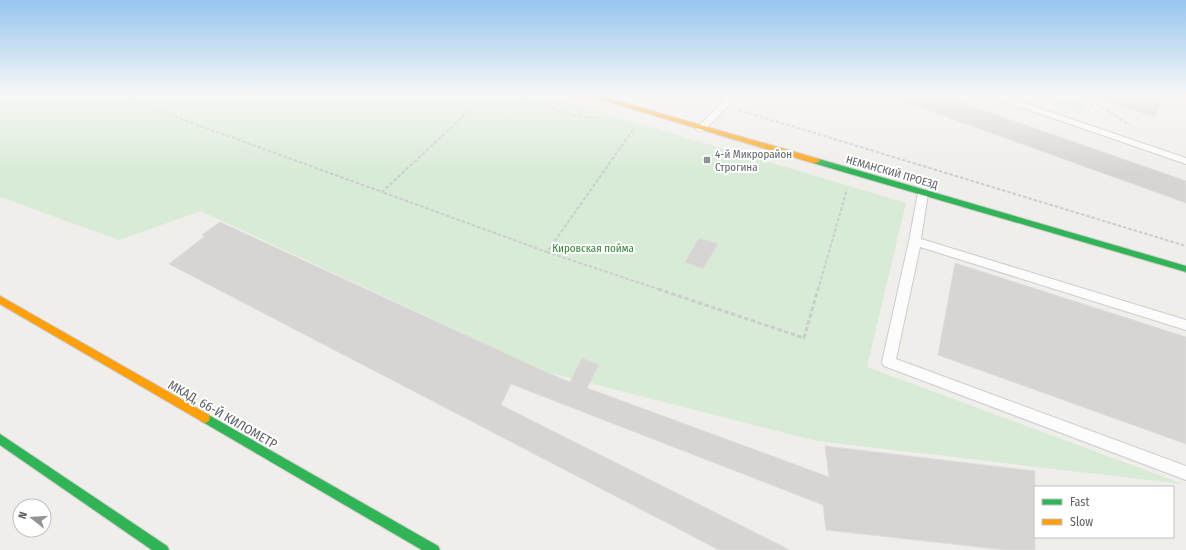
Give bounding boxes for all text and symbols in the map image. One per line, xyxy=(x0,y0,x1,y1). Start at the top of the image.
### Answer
place label: 4-й Микрорайон Строгина xyxy=(715,148,792,174)
street label: НЕМАНСКИЙ ПРОЕЗД xyxy=(844,153,939,192)
marker: 4-й Микрорайон Строгина xyxy=(702,155,712,165)
park label: Кировская пойма xyxy=(552,242,634,255)
street label: МКАД, 66-Й КИЛОМЕТР xyxy=(166,377,280,452)
legend xyxy=(1034,486,1174,538)
text: Fast xyxy=(1070,495,1089,509)
north arrow xyxy=(12,498,52,538)
text: N xyxy=(16,510,30,520)
text: Slow xyxy=(1070,515,1093,529)

